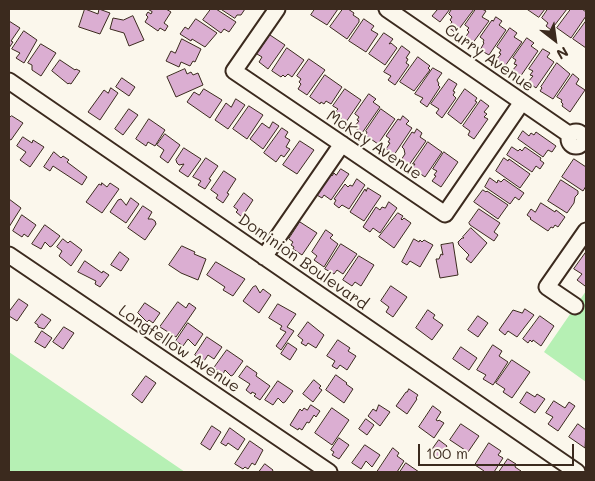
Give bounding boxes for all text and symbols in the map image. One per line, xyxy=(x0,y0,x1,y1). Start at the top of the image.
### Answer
north arrow xyxy=(530,15,580,65)
street label: Curry Avenue xyxy=(440,20,538,96)
text: N xyxy=(553,43,572,64)
street label: McKay Avenue xyxy=(323,106,425,184)
street label: Dominion Boulevard xyxy=(234,210,372,314)
street label: Longfellow Avenue xyxy=(115,301,243,397)
scale bar xyxy=(420,434,576,466)
text: 100 m xyxy=(426,443,468,463)

